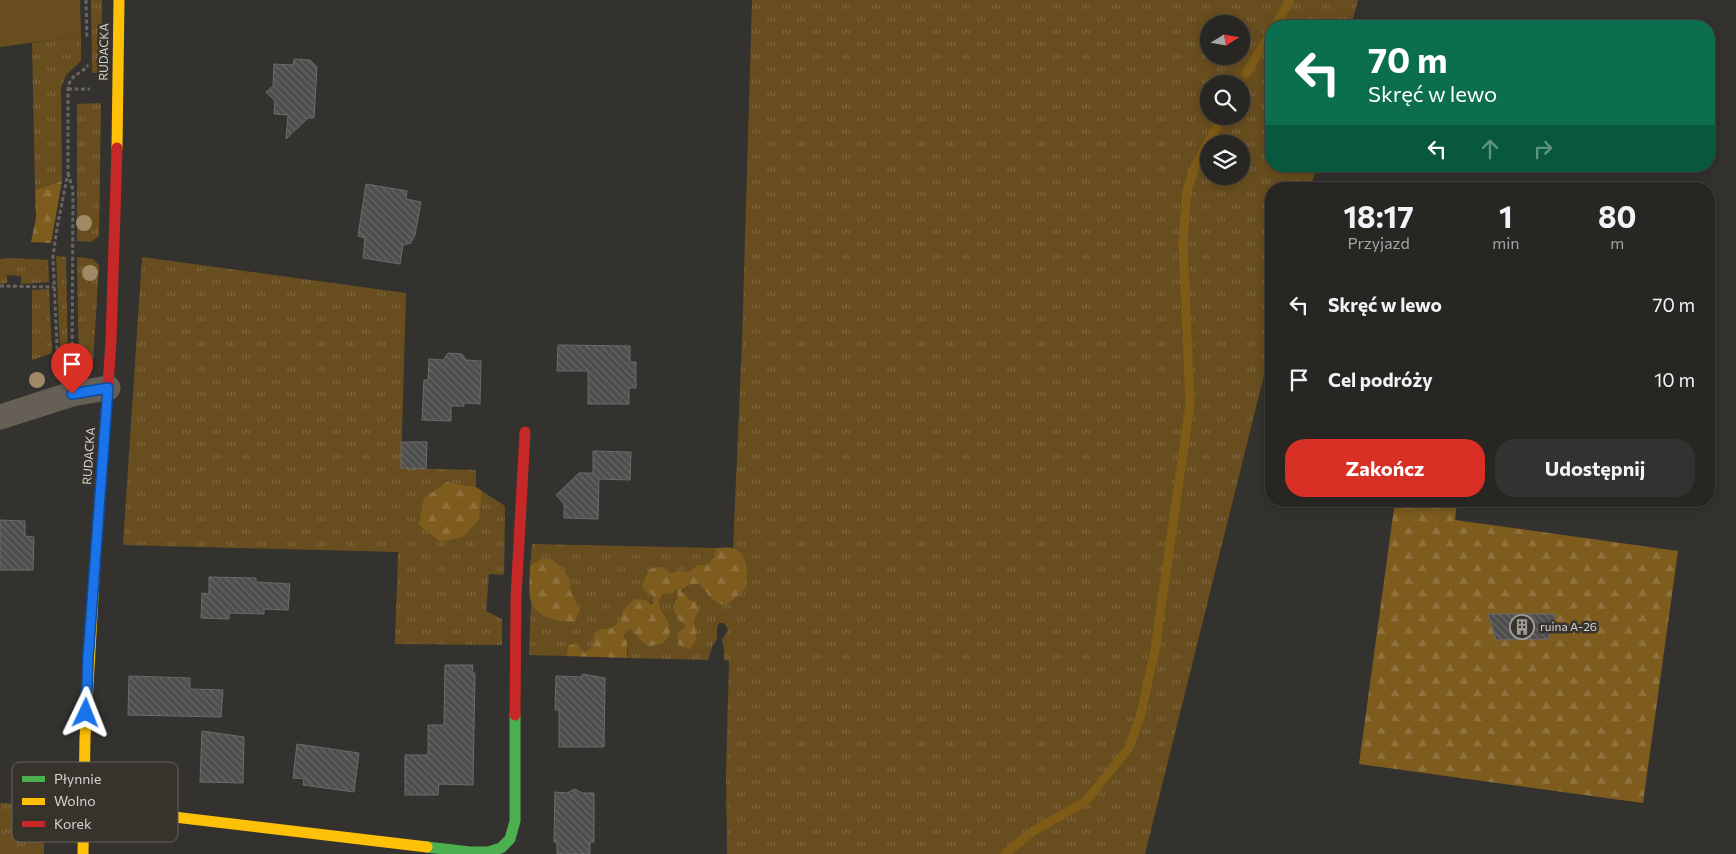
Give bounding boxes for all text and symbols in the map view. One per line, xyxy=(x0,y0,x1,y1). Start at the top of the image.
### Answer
north arrow xyxy=(1200,15,1250,65)
map controls xyxy=(1200,15,1250,185)
street label: RUDACKA xyxy=(95,23,111,81)
text: 70 m xyxy=(1368,37,1448,80)
icon: left xyxy=(1285,40,1350,105)
button: search xyxy=(1200,75,1250,125)
text: Skręć w lewo xyxy=(1368,80,1497,107)
button: layers xyxy=(1200,135,1250,185)
icon: left xyxy=(1423,135,1451,163)
icon: ahead xyxy=(1476,135,1504,163)
icon: right xyxy=(1529,135,1557,163)
text: 18:17 xyxy=(1344,197,1414,234)
text: 1 xyxy=(1499,197,1513,234)
text: 80 xyxy=(1598,197,1636,234)
text: Przyjazd xyxy=(1347,233,1410,252)
text: min xyxy=(1492,233,1519,252)
text: m xyxy=(1610,233,1624,252)
icon: left xyxy=(1285,291,1313,319)
text: Skręć w lewo xyxy=(1328,293,1442,316)
text: 70 m xyxy=(1652,293,1695,316)
pin xyxy=(51,343,93,394)
icon: arrive xyxy=(58,350,86,378)
icon: arrive xyxy=(1285,366,1313,394)
text: Cel podróży xyxy=(1328,368,1433,391)
text: 10 m xyxy=(1654,368,1695,391)
street label: RUDACKA xyxy=(79,427,97,485)
button: Zakończ xyxy=(1285,439,1485,497)
button: Udostępnij xyxy=(1495,439,1695,497)
building icon: ruina A-26 xyxy=(1509,614,1535,640)
place label: ruina A-26 xyxy=(1540,619,1597,633)
position arrow xyxy=(59,686,111,738)
legend xyxy=(12,762,178,842)
text: Płynnie xyxy=(54,770,101,787)
text: Wolno xyxy=(54,792,96,809)
text: Korek xyxy=(54,815,92,832)

